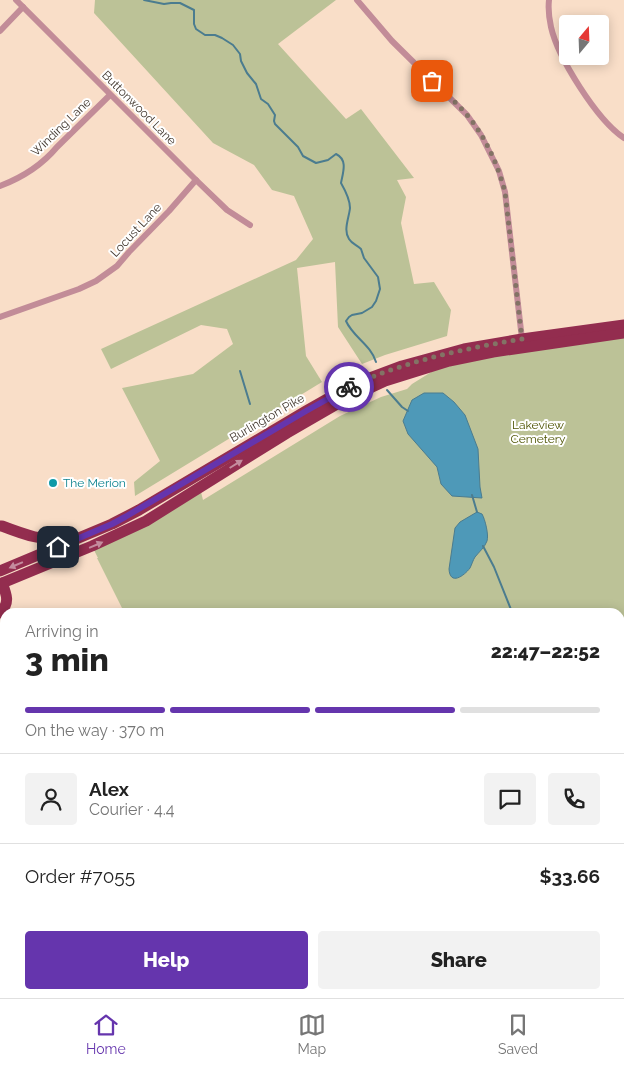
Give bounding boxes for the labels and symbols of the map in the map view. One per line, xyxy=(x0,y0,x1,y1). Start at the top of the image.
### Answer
north arrow xyxy=(559,15,609,65)
pin xyxy=(411,60,453,102)
street label: Buttonwood Lane xyxy=(99,68,179,148)
street label: Winding Lane xyxy=(28,95,94,159)
street label: Locust Lane xyxy=(108,200,164,260)
courier xyxy=(324,362,374,412)
street label: Burlington Pike xyxy=(227,391,307,445)
park label: Lakeview Cemetery xyxy=(511,418,566,446)
one-way arrow xyxy=(230,460,243,469)
place label: The Merion xyxy=(63,476,126,490)
marker: The Merion xyxy=(47,477,59,489)
pin xyxy=(37,526,79,568)
one-way arrow xyxy=(89,540,103,548)
one-way arrow xyxy=(9,561,23,569)

